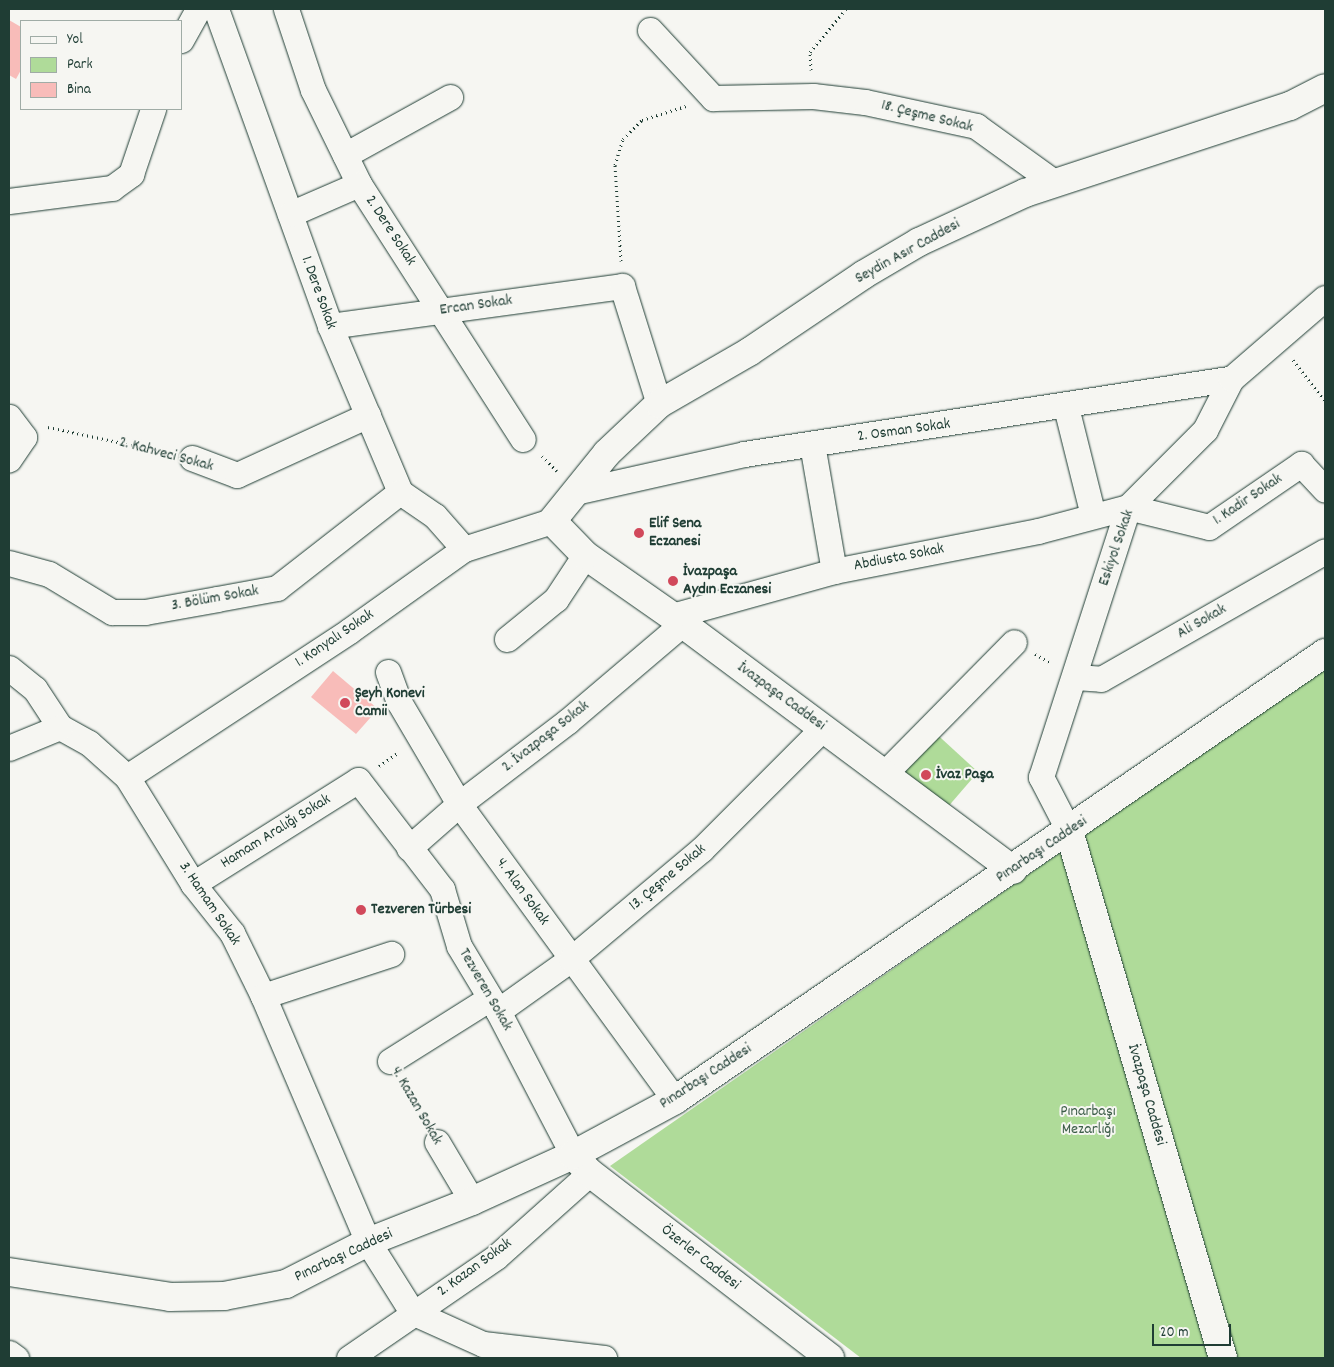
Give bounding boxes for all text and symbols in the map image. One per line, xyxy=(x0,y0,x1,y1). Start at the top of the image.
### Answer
legend xyxy=(20,20,182,110)
text: Yol xyxy=(67,29,83,51)
text: Park xyxy=(67,54,93,76)
text: Bina xyxy=(67,79,91,101)
street label: 18. Çeşme Sokak xyxy=(879,96,975,138)
street label: 2. Dere Sokak xyxy=(360,192,420,270)
street label: Seydin Asır Caddesi xyxy=(852,215,964,289)
street label: 1. Dere Sokak xyxy=(296,254,340,332)
street label: Ercan Sokak xyxy=(439,291,513,321)
street label: 2. Osman Sokak xyxy=(856,415,952,447)
street label: 2. Kahveci Sokak xyxy=(117,433,215,477)
street label: 1. Kadir Sokak xyxy=(1210,470,1286,530)
street label: Eskiyol Sokak xyxy=(1095,507,1139,589)
place label: Elif Sena Eczanesi xyxy=(649,514,701,552)
marker: Elif Sena Eczanesi xyxy=(633,527,645,539)
street label: Abdiusta Sokak xyxy=(852,540,946,576)
place label: İvazpaşa Aydın Eczanesi xyxy=(683,562,771,600)
marker: İvazpaşa Aydın Eczanesi xyxy=(667,575,679,587)
street label: 3. Bölüm Sokak xyxy=(170,582,260,616)
street label: Ali Sokak xyxy=(1174,600,1230,644)
street label: 1. Konyalı Sokak xyxy=(292,606,378,672)
street label: İvazpaşa Caddesi xyxy=(733,658,829,736)
place label: Şeyh Konevi Camii xyxy=(355,684,425,722)
marker: Şeyh Konevi Camii xyxy=(339,697,351,709)
street label: 2. İvazpaşa Sokak xyxy=(498,697,594,777)
place label: İvaz Paşa xyxy=(936,765,994,785)
marker: İvaz Paşa xyxy=(920,769,932,781)
street label: Hamam Aralığı Sokak xyxy=(217,790,335,874)
street label: Pınarbaşı Caddesi xyxy=(993,812,1091,888)
street label: 13. Çeşme Sokak xyxy=(626,840,710,916)
street label: 4. Alan Sokak xyxy=(491,854,553,930)
street label: 3. Hamam Sokak xyxy=(174,858,244,950)
place label: Tezveren Türbesi xyxy=(371,900,471,920)
marker: Tezveren Türbesi xyxy=(355,904,367,916)
street label: Tezveren Sokak xyxy=(454,945,516,1035)
street label: Pınarbaşı Caddesi xyxy=(656,1040,756,1114)
street label: İvazpaşa Caddesi xyxy=(1122,1042,1170,1148)
street label: 4. Kazan Sokak xyxy=(386,1063,446,1149)
park label: Pınarbaşı Mezarlığı xyxy=(1060,1102,1116,1140)
street label: Özerler Caddesi xyxy=(657,1221,743,1295)
street label: Pınarbaşı Caddesi xyxy=(292,1225,396,1287)
street label: 2. Kazan Sokak xyxy=(434,1234,516,1302)
scale bar xyxy=(1154,1314,1233,1346)
text: 20 m xyxy=(1160,1322,1188,1344)

